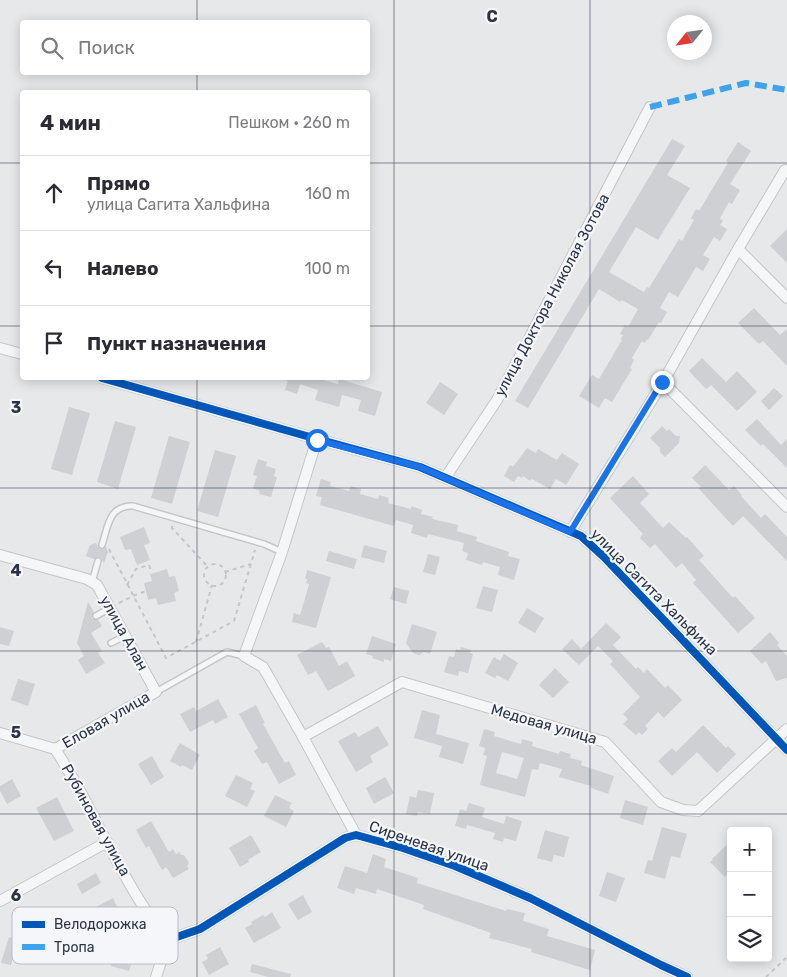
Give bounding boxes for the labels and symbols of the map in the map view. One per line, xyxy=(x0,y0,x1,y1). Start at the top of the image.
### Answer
text: C xyxy=(486,7,498,26)
north arrow xyxy=(667,15,712,60)
street label: улица Доктора Николая Зотова xyxy=(491,191,613,399)
route end xyxy=(651,371,674,394)
text: 3 xyxy=(11,398,21,417)
route start xyxy=(306,429,329,452)
street label: улица Сагита Хальфина xyxy=(587,525,721,659)
text: 4 xyxy=(11,561,22,580)
street label: улица Алан xyxy=(96,592,152,674)
street label: Еловая улица xyxy=(59,688,153,752)
street label: Медовая улица xyxy=(489,700,599,748)
text: 5 xyxy=(11,723,21,742)
street label: Рубиновая улица xyxy=(58,761,134,879)
street label: Сиреневая улица xyxy=(367,817,491,875)
text: 6 xyxy=(11,886,21,905)
legend xyxy=(12,907,178,964)
text: Велодорожка xyxy=(54,916,147,933)
text: Тропа xyxy=(54,939,95,956)

